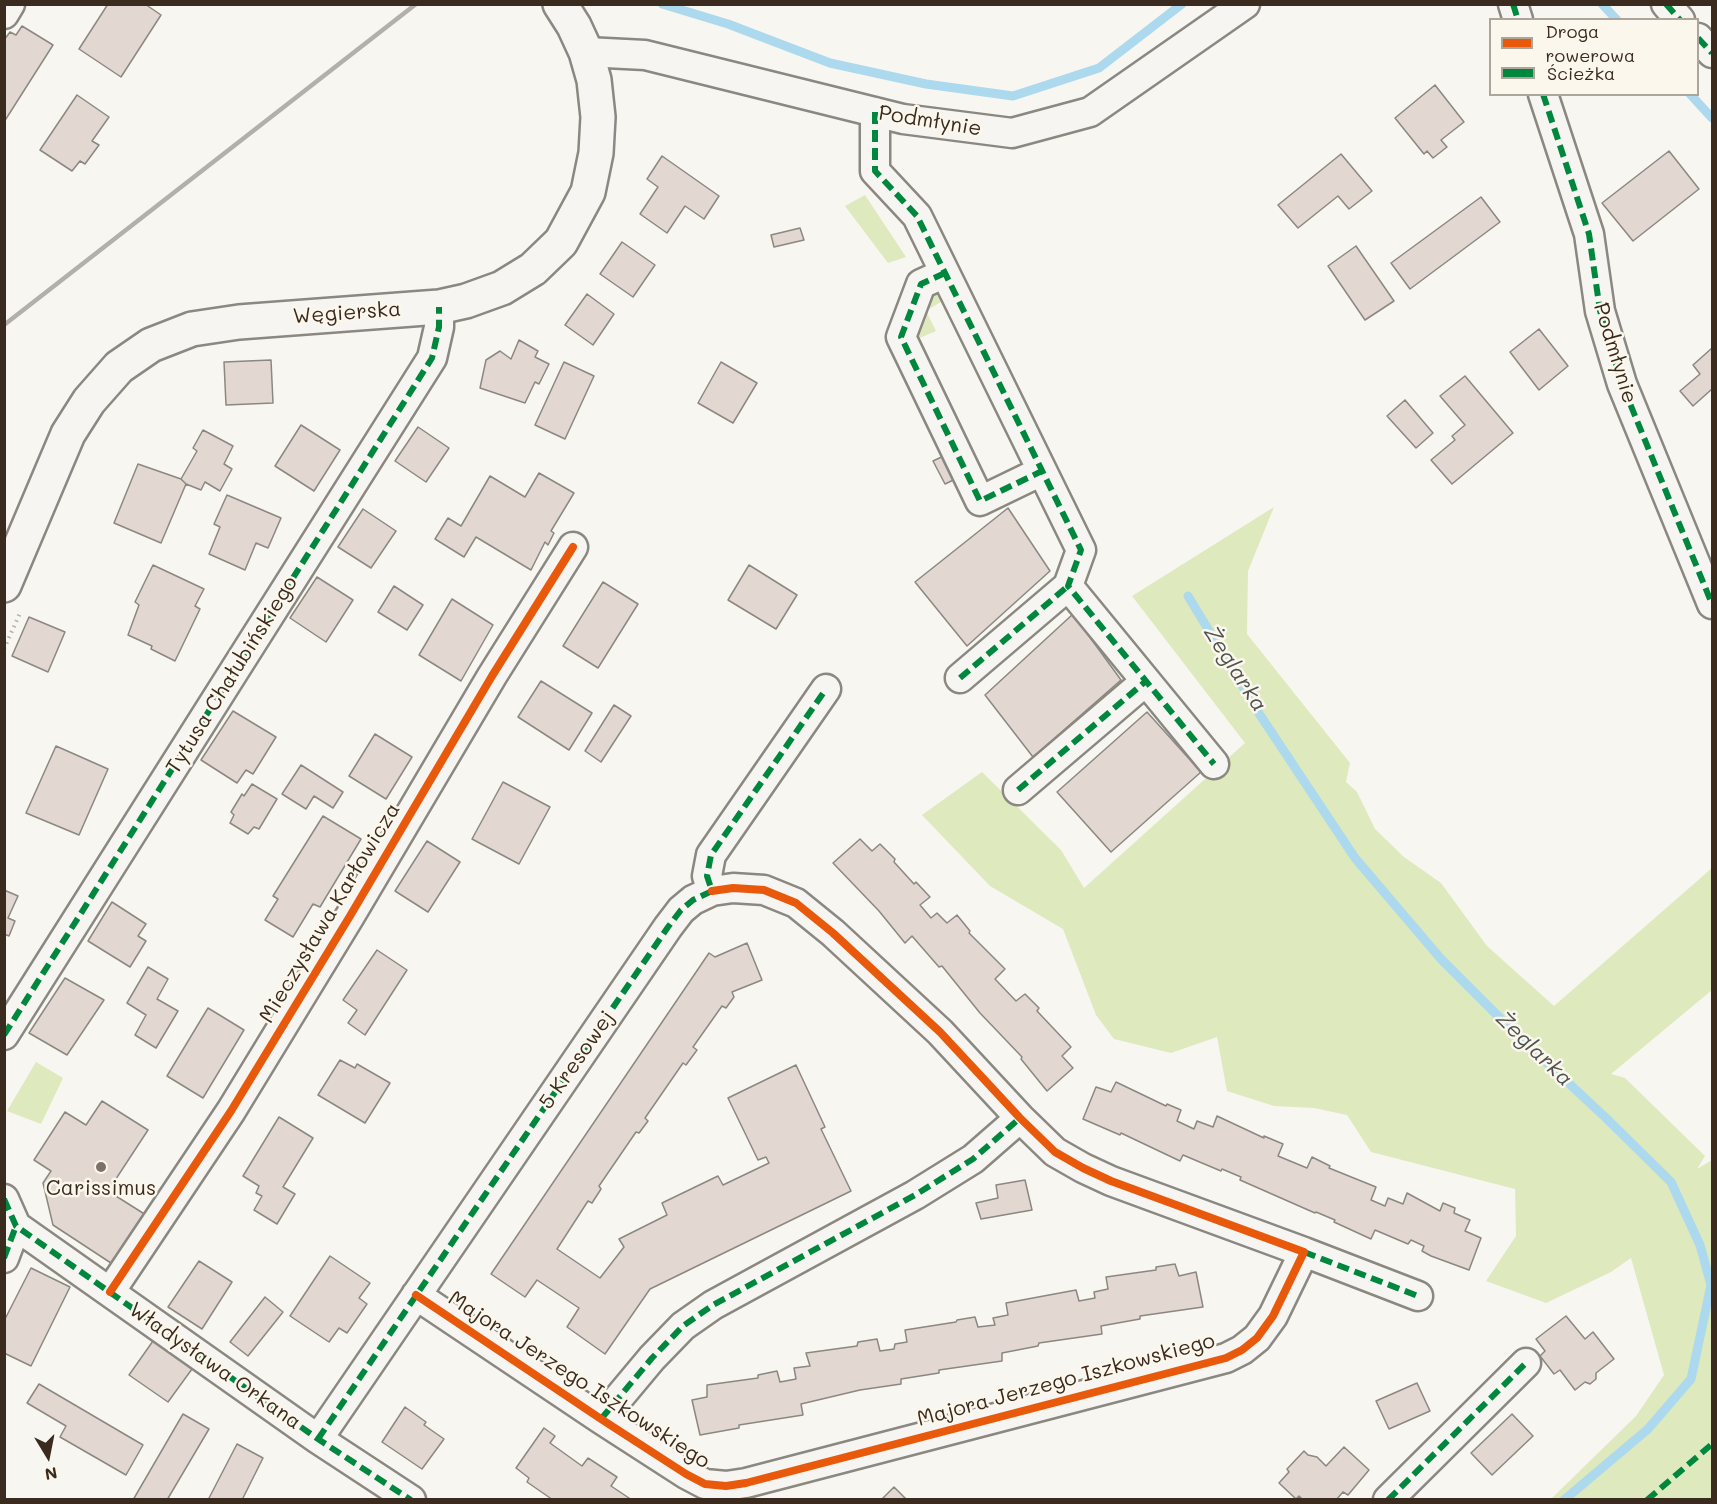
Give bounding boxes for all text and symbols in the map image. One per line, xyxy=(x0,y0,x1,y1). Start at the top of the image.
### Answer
legend xyxy=(1489,18,1699,96)
text: Droga rowerowa xyxy=(1545,19,1635,67)
text: Ścieżka xyxy=(1547,61,1615,85)
street label: Podmłynie xyxy=(877,100,983,142)
street label: Węgierska xyxy=(292,297,402,329)
street label: Podmłynie xyxy=(1588,300,1642,406)
street label: Tytusa Chałubińskiego xyxy=(161,572,303,778)
water label: Żeglarka xyxy=(1198,621,1272,717)
street label: Mieczysława Karłowicza xyxy=(254,798,406,1028)
street label: 5 Kresowej xyxy=(534,1006,620,1114)
water label: Żeglarka xyxy=(1490,1006,1578,1092)
marker: Carissimus xyxy=(94,1160,108,1174)
place label: Carissimus xyxy=(46,1176,156,1202)
street label: Majora Jerzego Iszkowskiego xyxy=(443,1286,715,1474)
street label: Władysława Orkana xyxy=(124,1297,306,1435)
street label: Majora Jerzego Iszkowskiego xyxy=(914,1328,1218,1432)
north arrow xyxy=(18,1426,78,1486)
text: N xyxy=(43,1463,59,1486)

